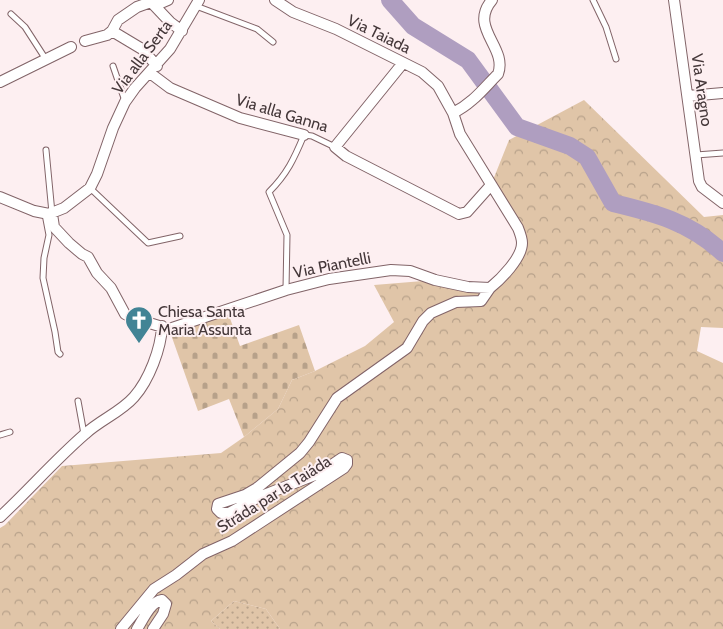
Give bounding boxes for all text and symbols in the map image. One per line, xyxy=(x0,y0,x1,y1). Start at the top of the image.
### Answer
street label: Via Taiada xyxy=(344,11,414,58)
street label: Via alla Serta xyxy=(108,16,176,98)
street label: Via Aragno xyxy=(687,52,717,128)
street label: Via alla Ganna xyxy=(233,90,331,136)
street label: Via Piantelli xyxy=(292,248,372,282)
place label: Chiesa Santa Maria Assunta xyxy=(158,302,252,339)
church icon: Chiesa Santa Maria Assunta xyxy=(124,305,154,344)
street label: Stráda par la Taiáda xyxy=(214,451,335,537)

